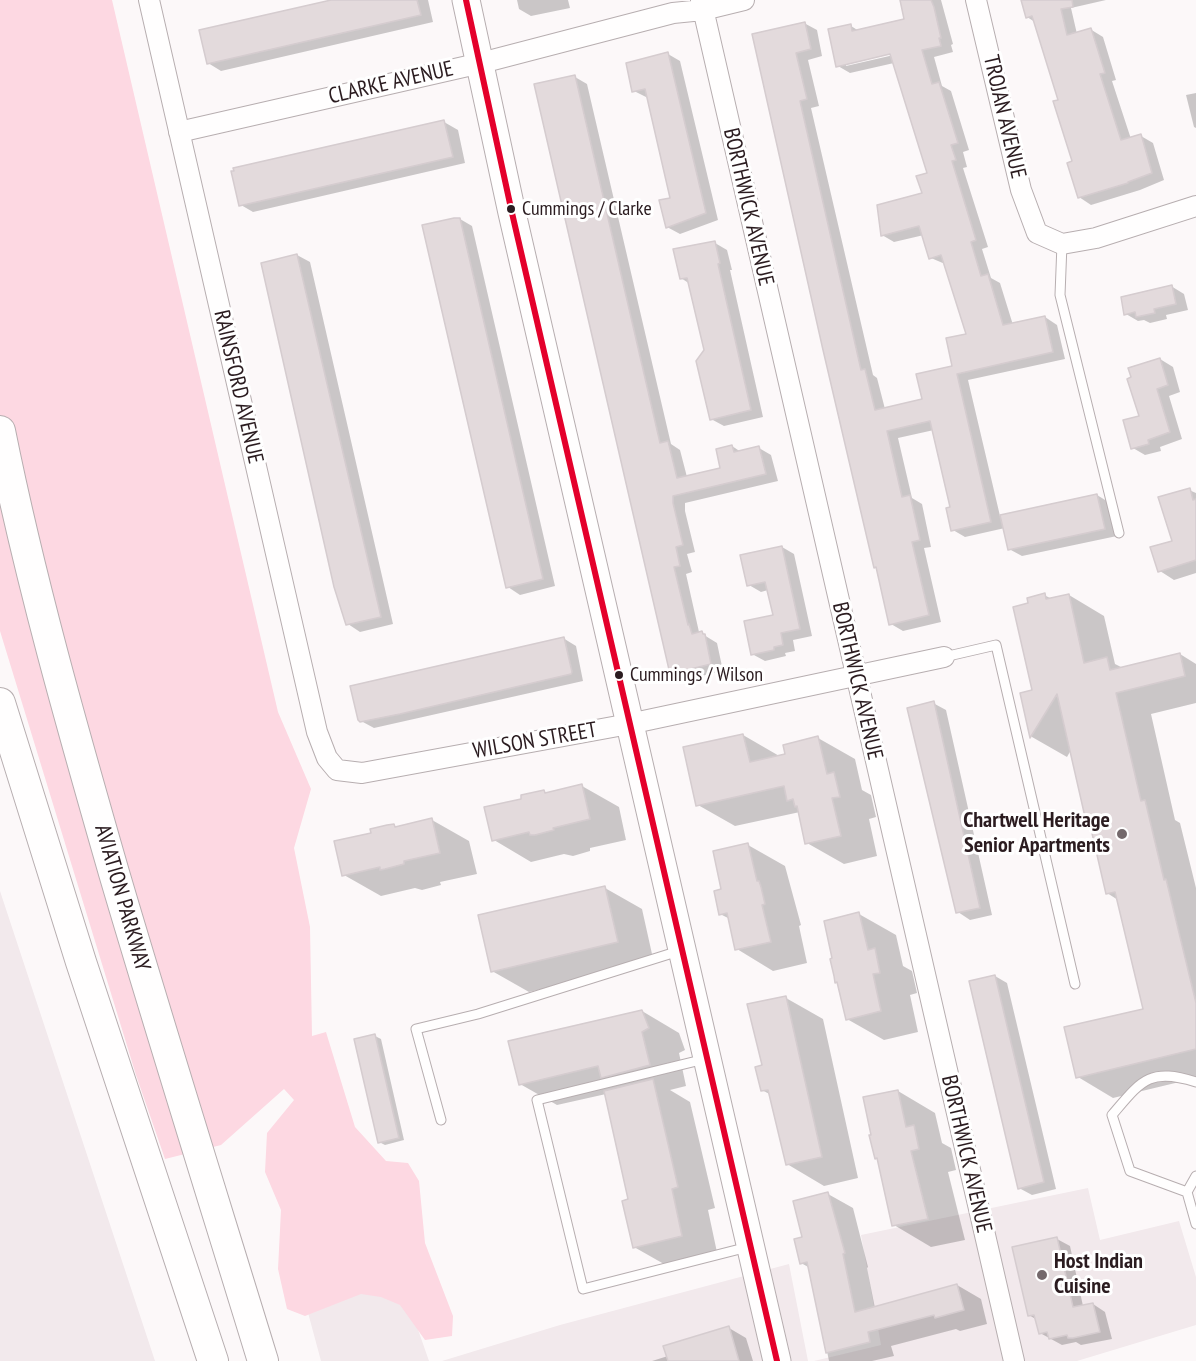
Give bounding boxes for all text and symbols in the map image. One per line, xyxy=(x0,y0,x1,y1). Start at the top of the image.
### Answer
street label: TROJAN AVENUE xyxy=(977,53,1031,181)
street label: CLARKE AVENUE xyxy=(326,56,456,110)
street label: BORTHWICK AVENUE xyxy=(717,126,779,288)
place label: Cummings / Clarke xyxy=(522,197,652,221)
marker: Cummings / Clarke xyxy=(505,203,517,215)
street label: RAINSFORD AVENUE xyxy=(208,308,268,466)
street label: BORTHWICK AVENUE xyxy=(826,600,888,762)
place label: Cummings / Wilson xyxy=(630,663,763,687)
marker: Cummings / Wilson xyxy=(613,669,625,681)
street label: WILSON STREET xyxy=(471,717,599,765)
place label: Chartwell Heritage Senior Apartments xyxy=(963,808,1110,860)
street label: AVIATION PARKWAY xyxy=(88,822,156,974)
marker: Chartwell Heritage Senior Apartments xyxy=(1115,827,1129,841)
street label: BORTHWICK AVENUE xyxy=(935,1073,997,1235)
place label: Host Indian Cuisine xyxy=(1054,1249,1143,1300)
marker: Host Indian Cuisine xyxy=(1035,1268,1049,1282)

